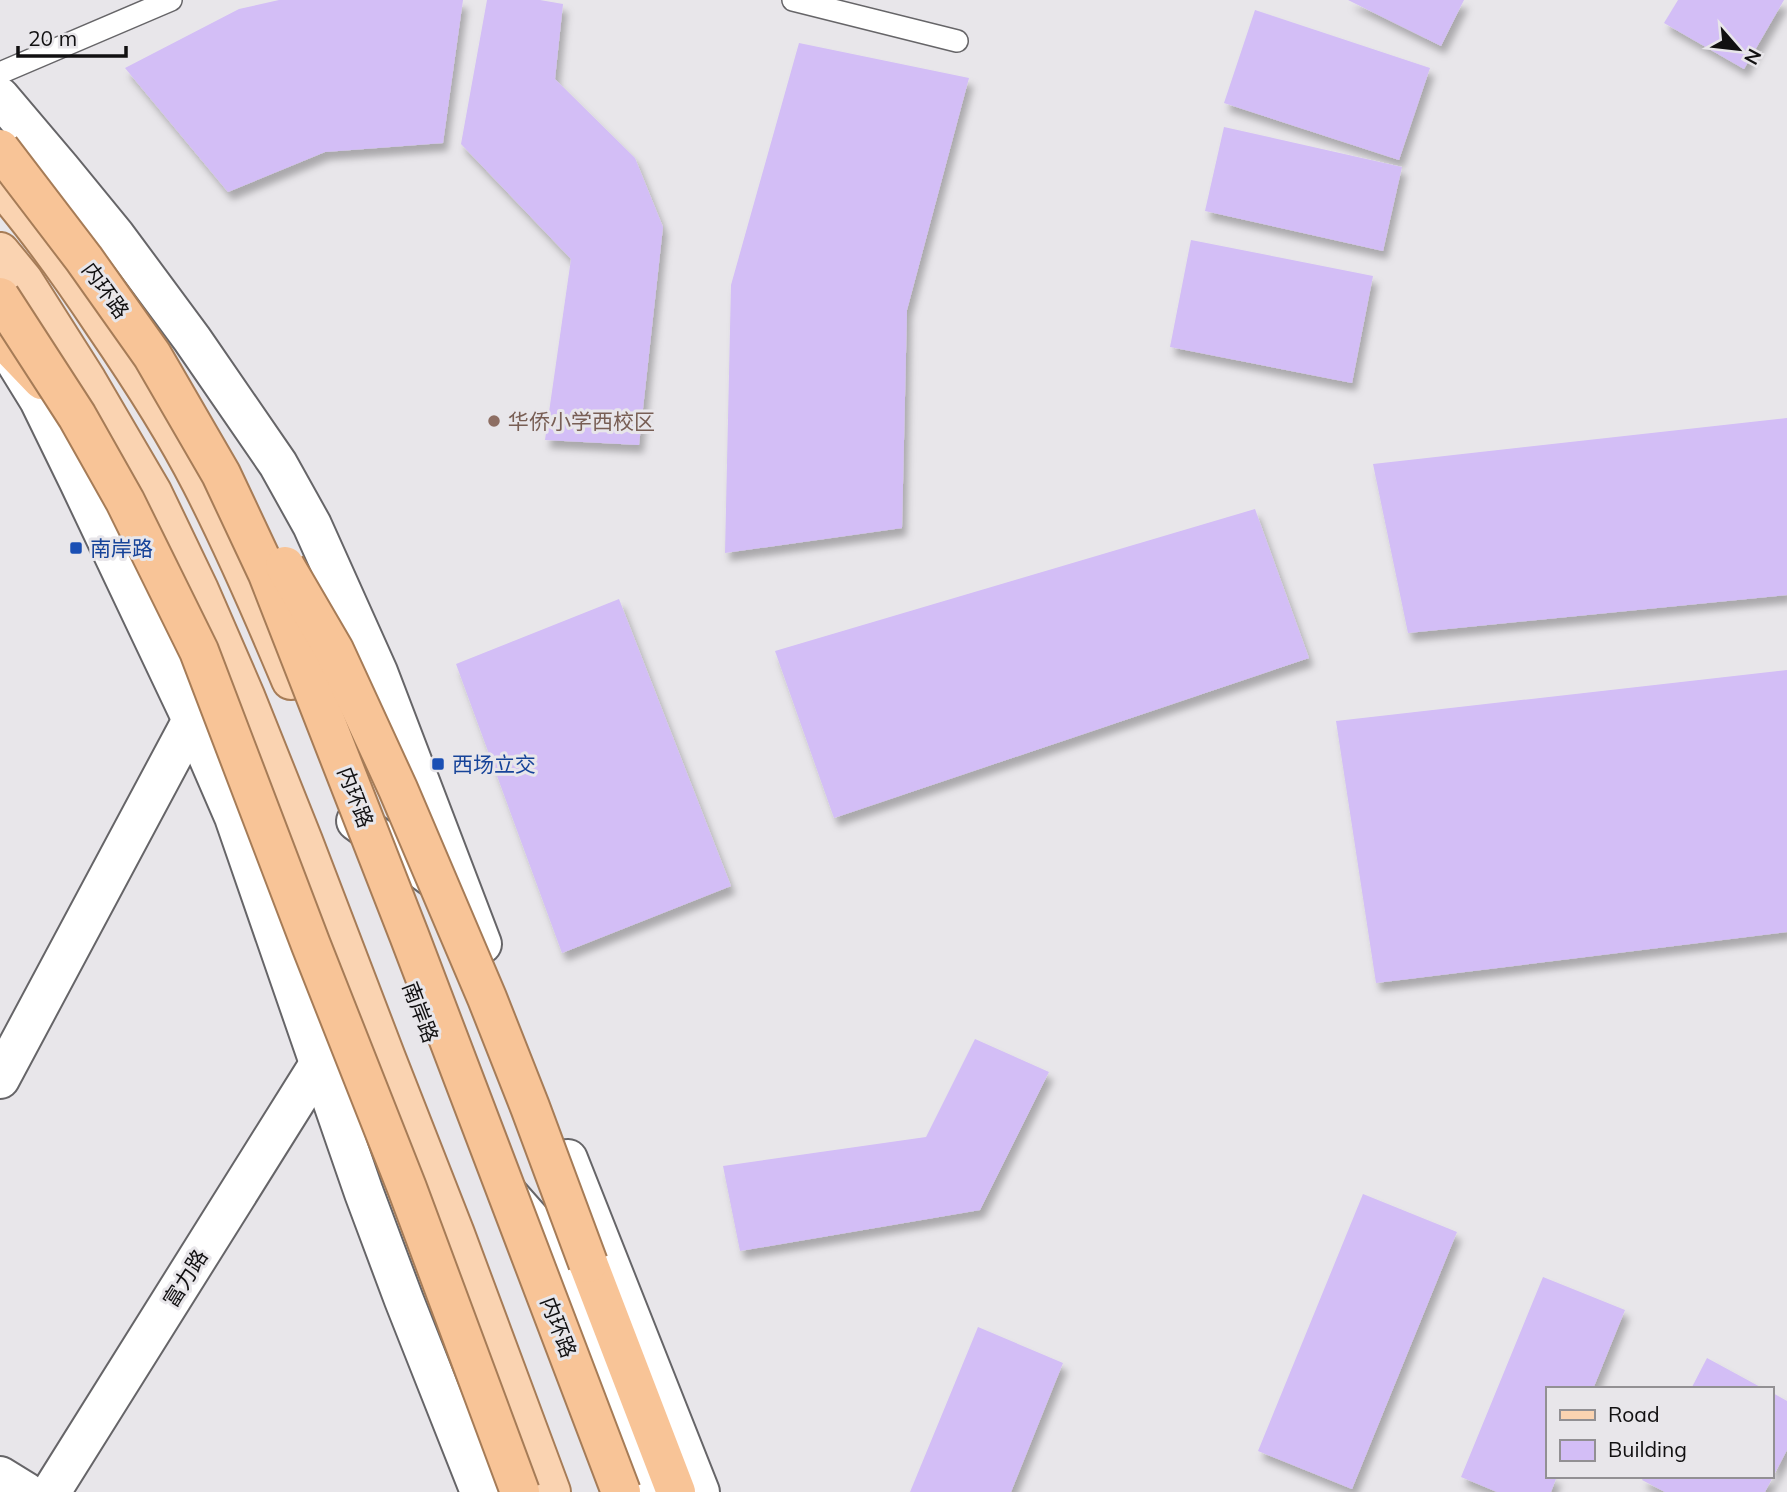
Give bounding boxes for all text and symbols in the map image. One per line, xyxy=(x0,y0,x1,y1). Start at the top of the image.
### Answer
scale bar xyxy=(18,14,126,58)
north arrow xyxy=(1703,14,1773,84)
text: 20 m xyxy=(28,25,77,51)
text: N xyxy=(1739,45,1767,69)
street label: 内环路 xyxy=(77,257,135,323)
place label: 华侨小学西校区 xyxy=(508,408,655,434)
marker: 华侨小学西校区 xyxy=(486,413,502,429)
place label: 南岸路 xyxy=(90,535,153,561)
marker: 南岸路 xyxy=(68,540,84,556)
place label: 西场立交 xyxy=(452,751,536,777)
marker: 西场立交 xyxy=(430,756,446,772)
street label: 内环路 xyxy=(333,763,379,831)
street label: 南岸路 xyxy=(398,978,444,1046)
street label: 富力路 xyxy=(157,1244,213,1312)
street label: 内环路 xyxy=(536,1293,582,1361)
legend xyxy=(1546,1387,1773,1478)
text: Road xyxy=(1608,1401,1659,1427)
text: Building xyxy=(1608,1436,1687,1462)

